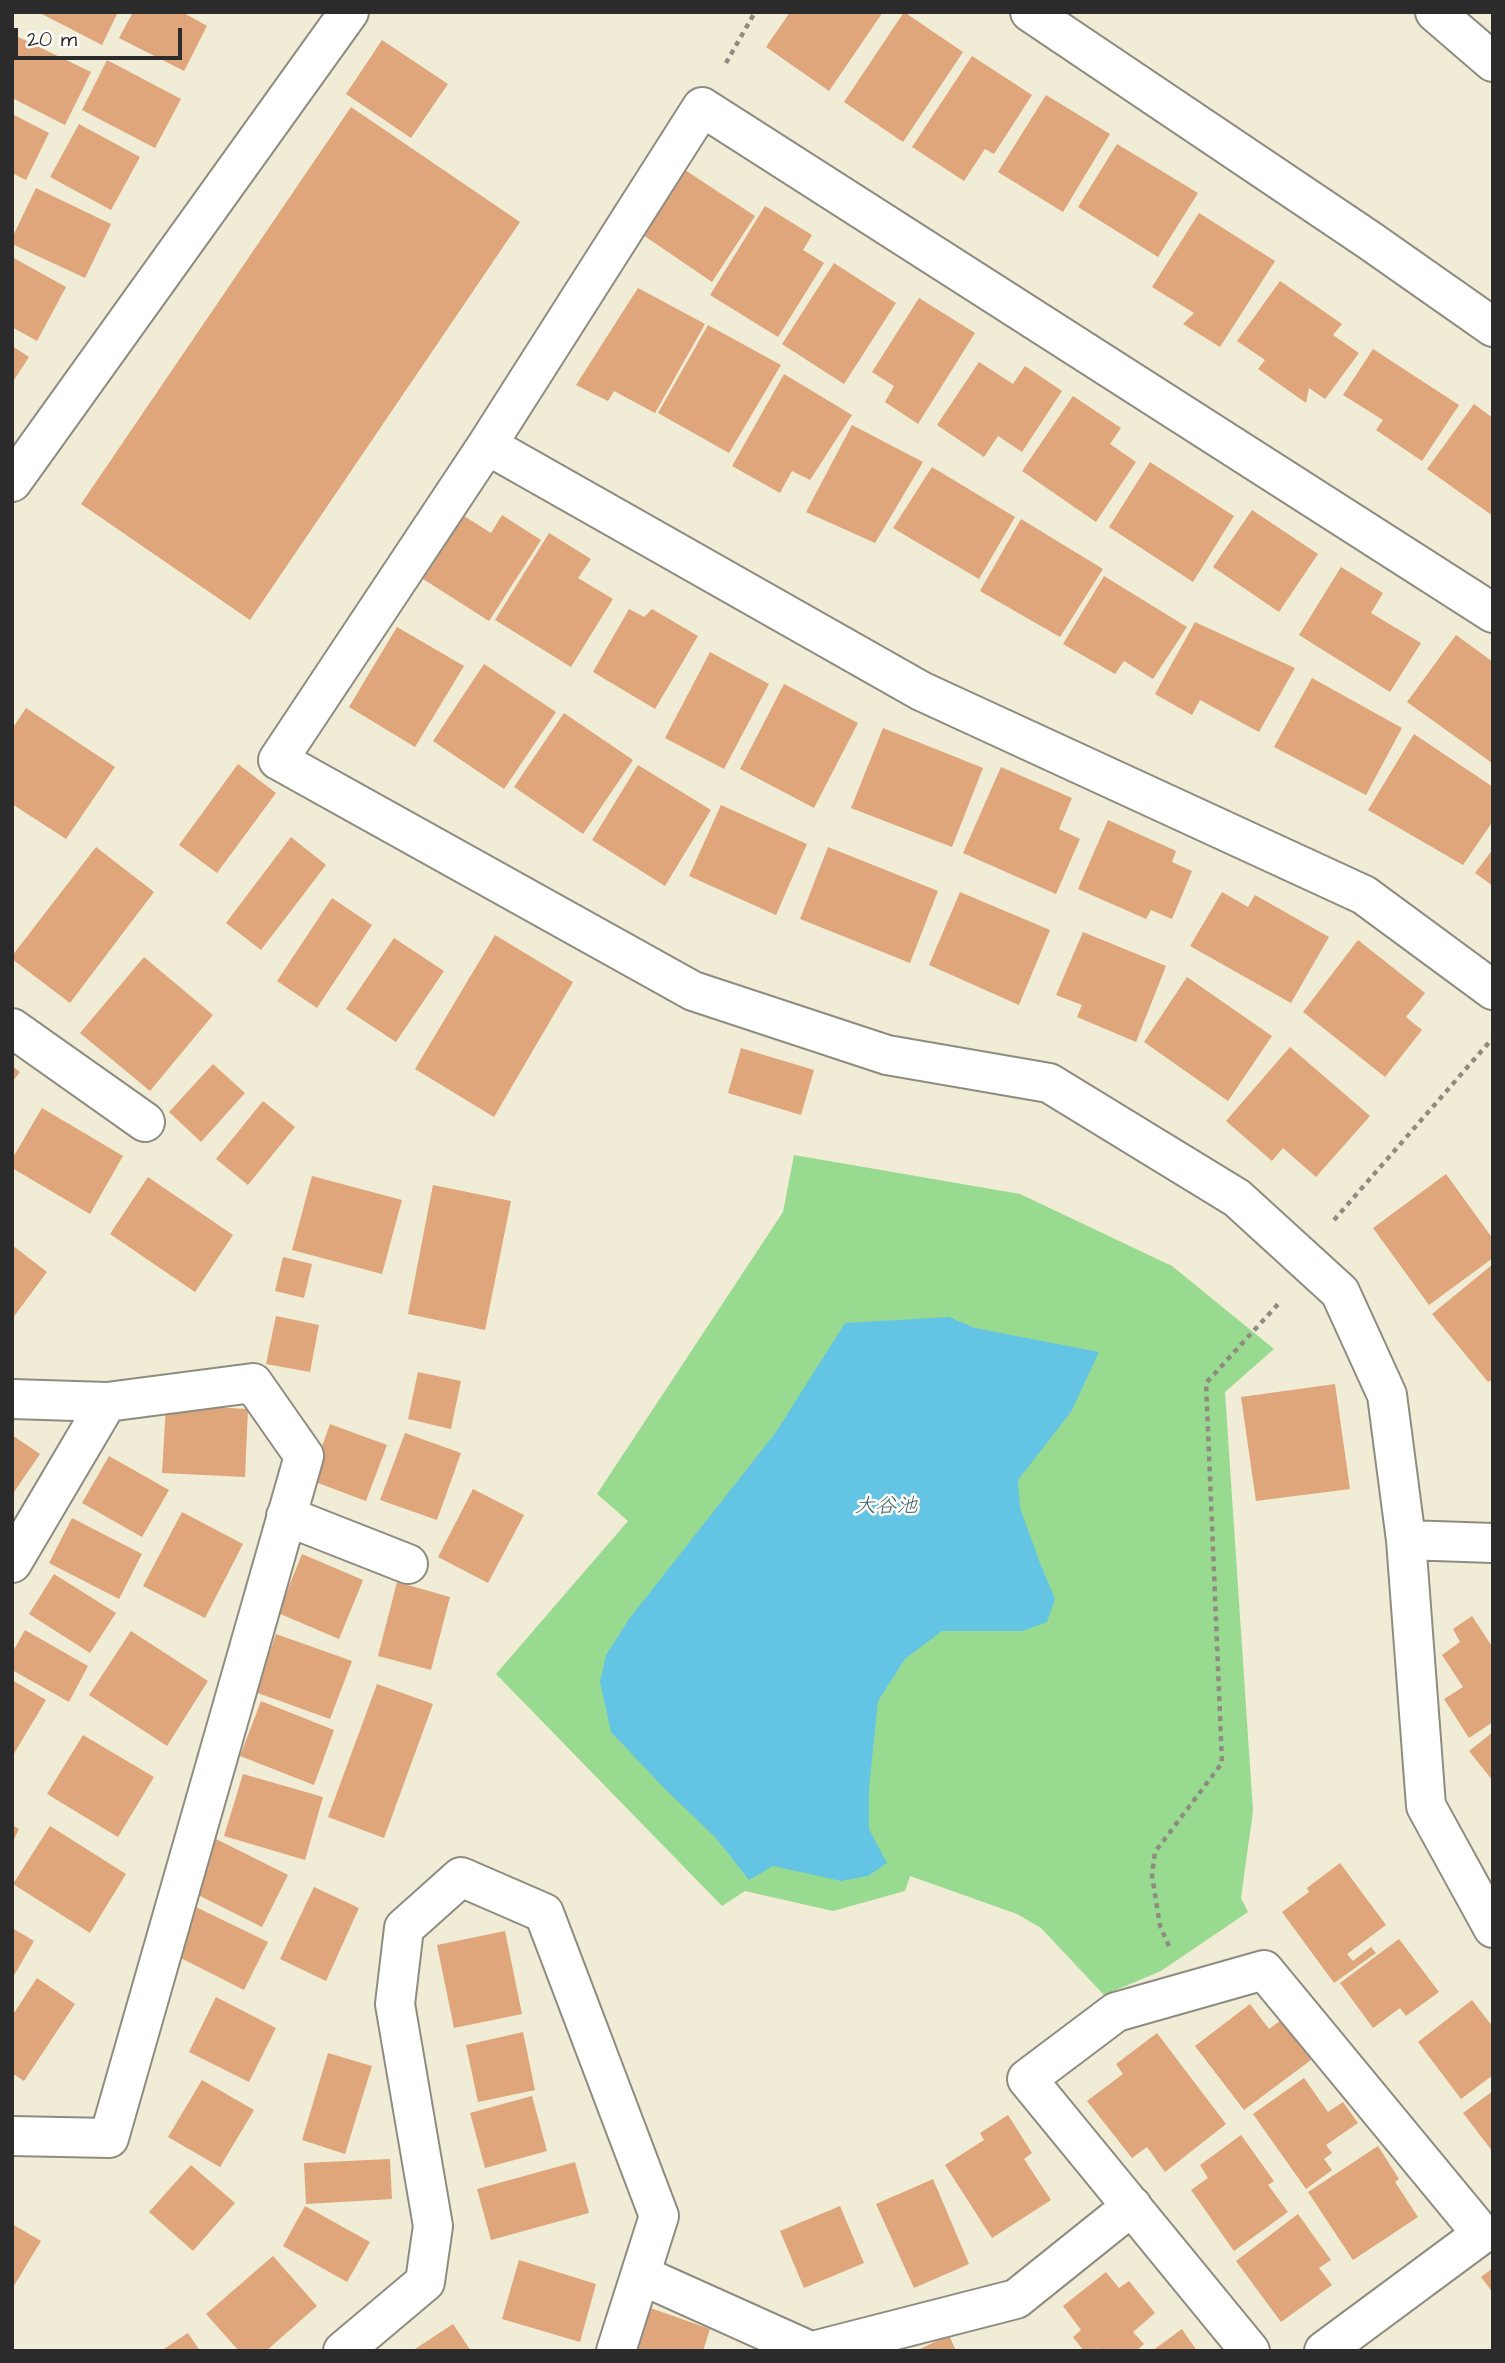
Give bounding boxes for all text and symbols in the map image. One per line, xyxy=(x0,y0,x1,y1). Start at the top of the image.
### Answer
scale bar xyxy=(18,14,186,58)
text: 20 m xyxy=(27,25,77,54)
water label: 大谷池 xyxy=(855,1495,917,1521)

